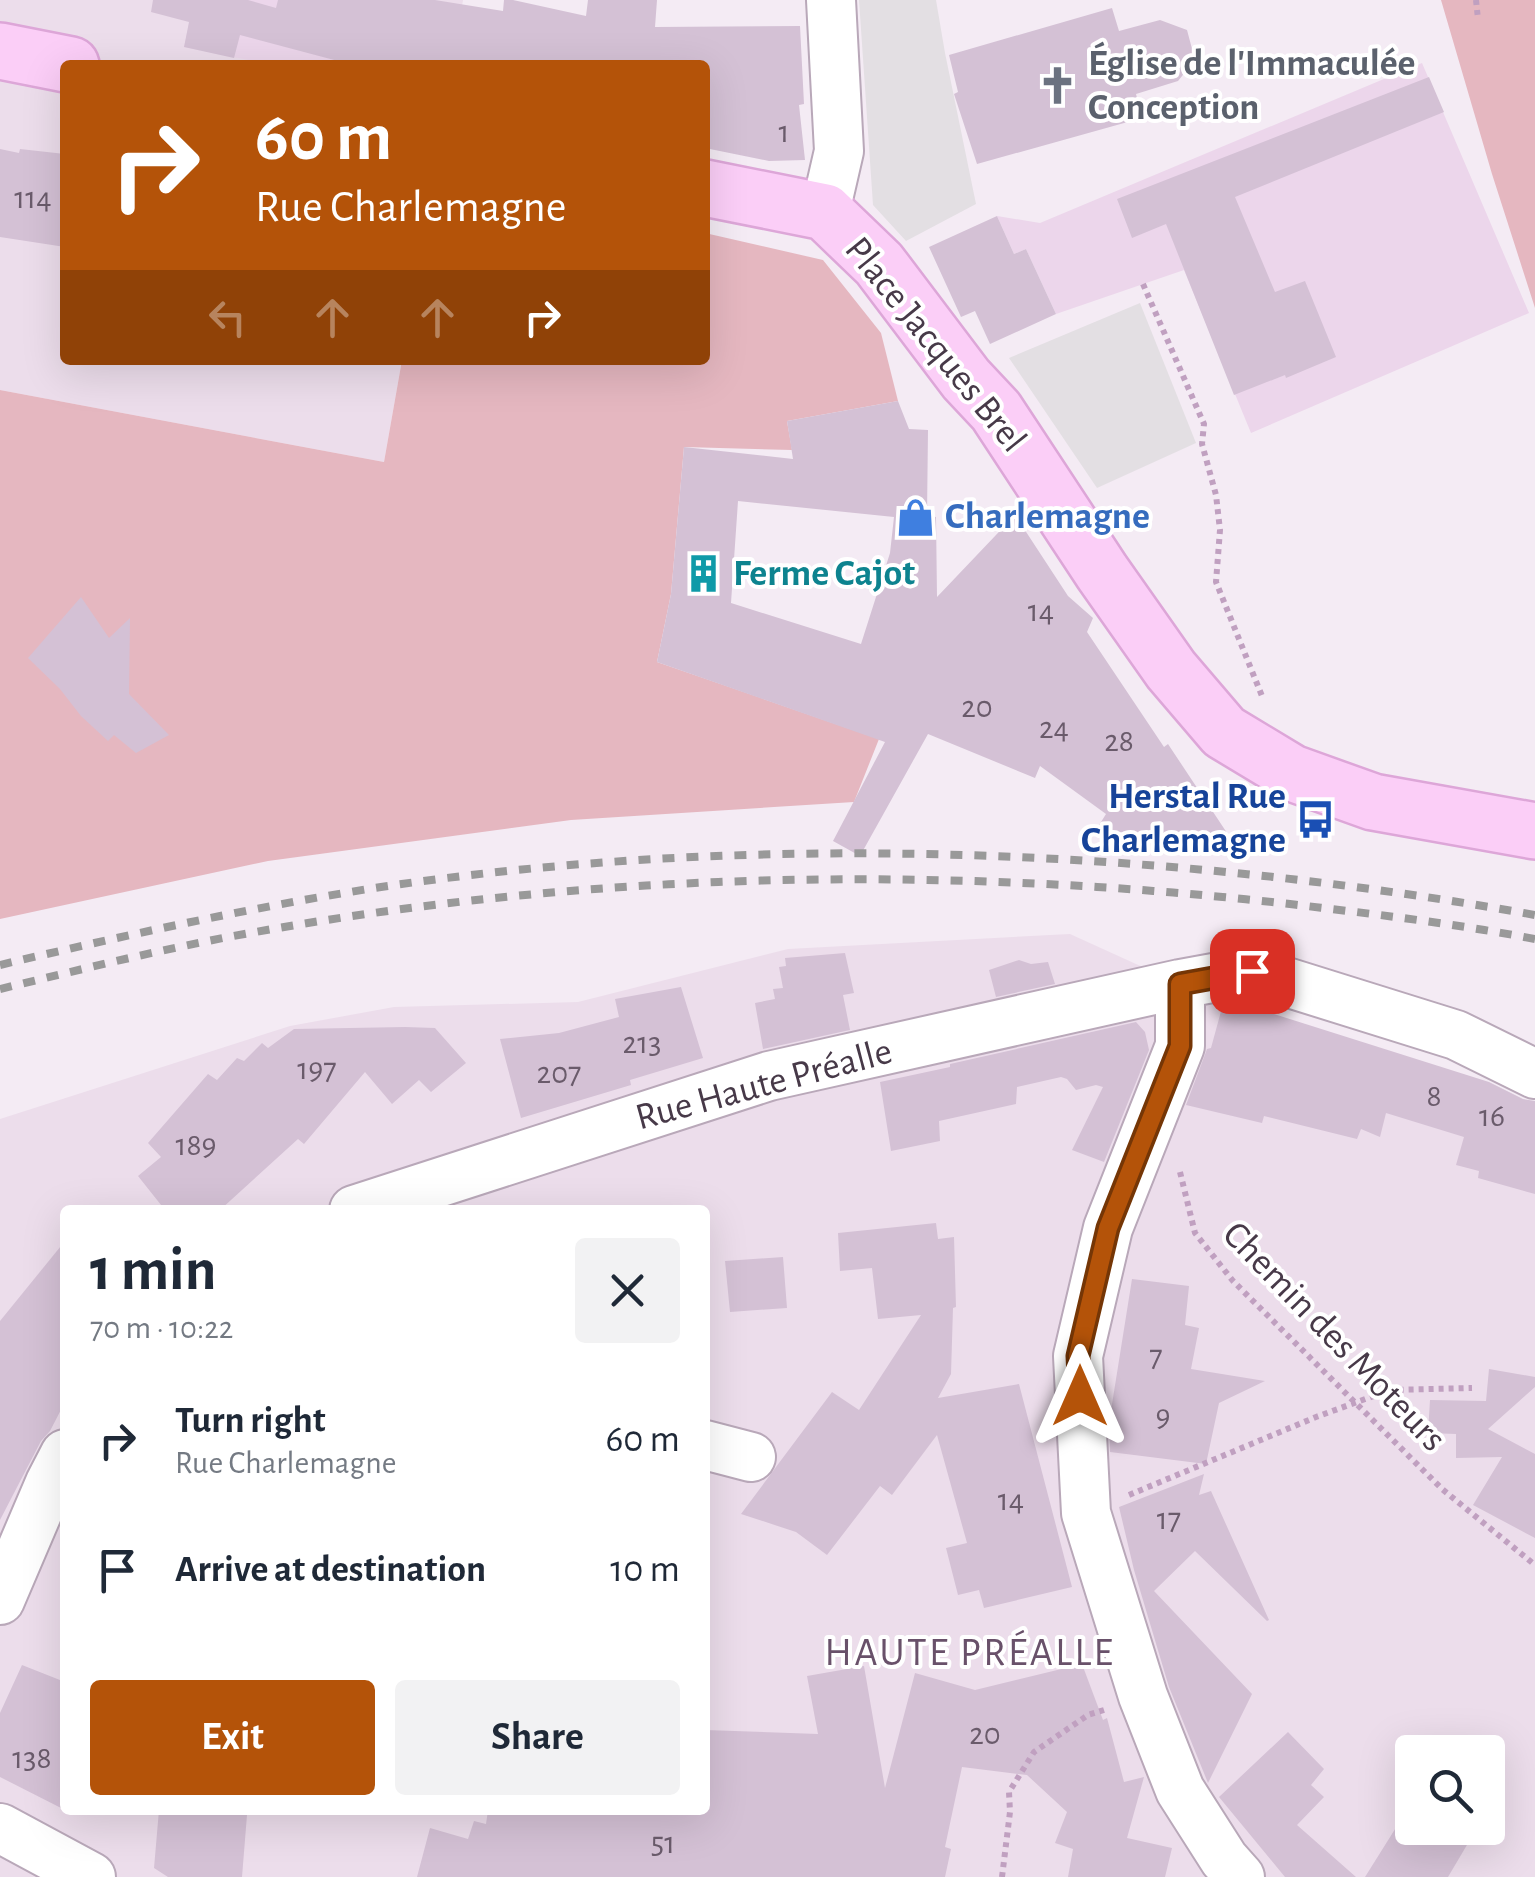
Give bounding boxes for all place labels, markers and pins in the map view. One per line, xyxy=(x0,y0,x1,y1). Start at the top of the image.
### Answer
place label: Église de l'Immaculée Conception xyxy=(1088,41,1416,127)
church icon: Église de l'Immaculée Conception xyxy=(1037,65,1079,107)
shop icon: Charlemagne xyxy=(894,496,936,538)
place label: Charlemagne xyxy=(945,498,1150,536)
building icon: Ferme Cajot xyxy=(682,553,724,595)
place label: Ferme Cajot xyxy=(733,555,915,593)
place label: Herstal Rue Charlemagne xyxy=(1081,778,1286,860)
bus stop icon: Herstal Rue Charlemagne xyxy=(1295,798,1337,840)
pin xyxy=(1210,929,1295,1014)

